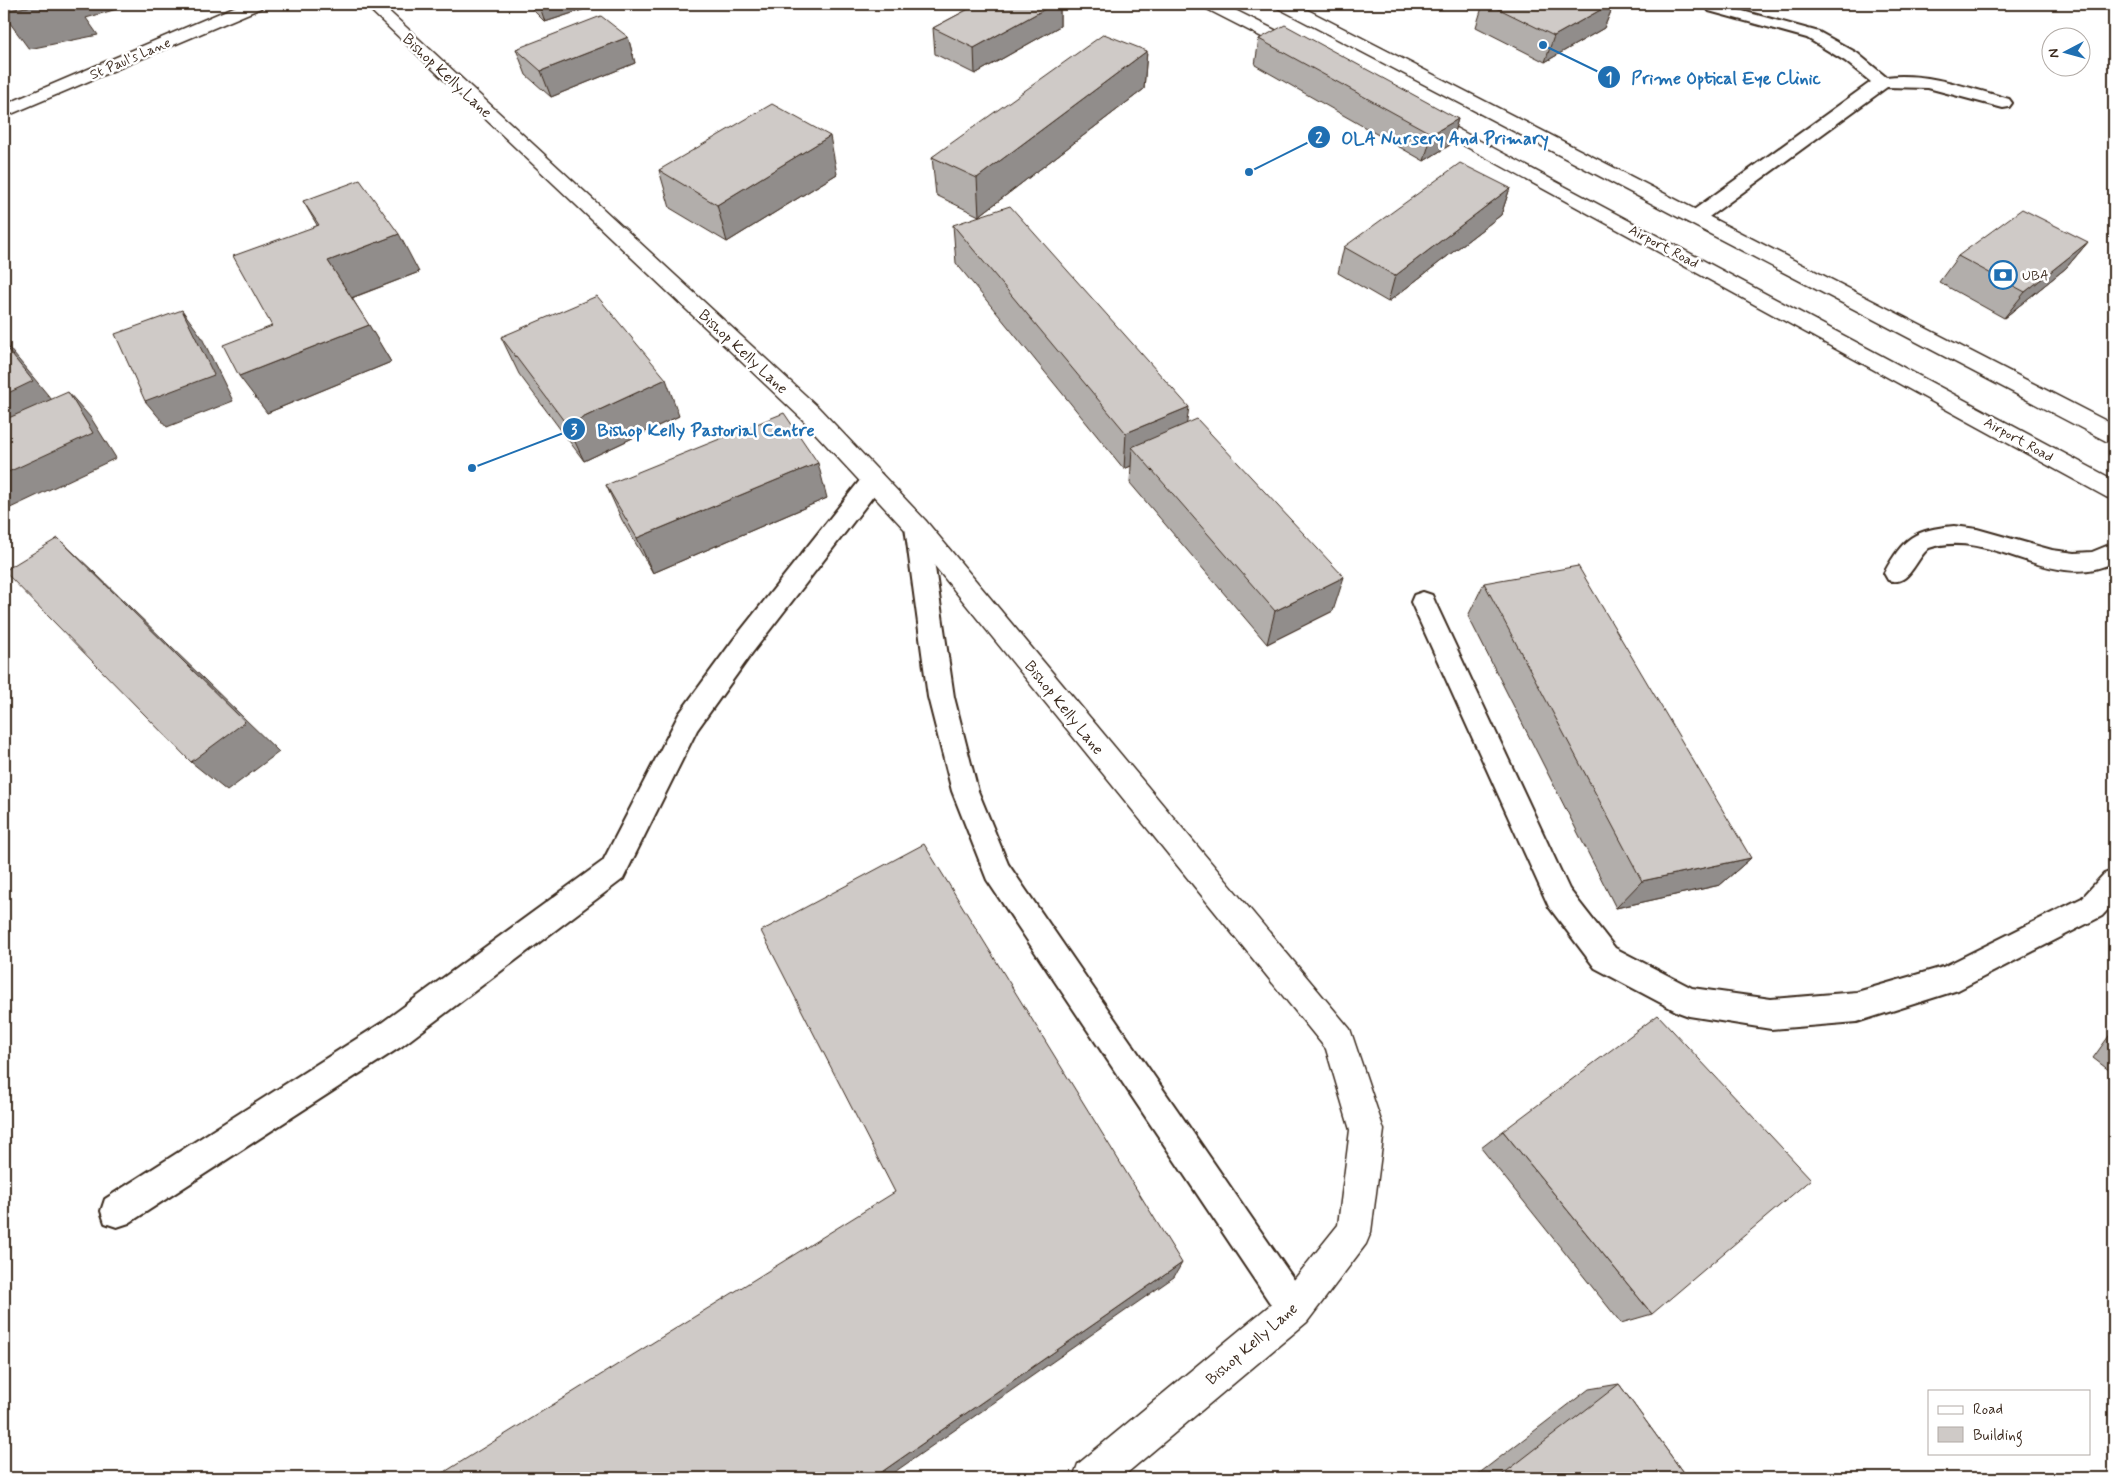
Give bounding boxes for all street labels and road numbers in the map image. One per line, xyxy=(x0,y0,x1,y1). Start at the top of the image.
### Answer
street label: Bishop Kelly Lane xyxy=(398,29,496,123)
street label: St Paul's Lane xyxy=(87,34,174,84)
street label: Airport Road xyxy=(1625,221,1702,273)
street label: Bishop Kelly Lane xyxy=(694,305,792,399)
street label: Airport Road xyxy=(1981,413,2056,466)
street label: Bishop Kelly Lane xyxy=(1019,656,1108,759)
street label: Bishop Kelly Lane xyxy=(1202,1298,1302,1390)

